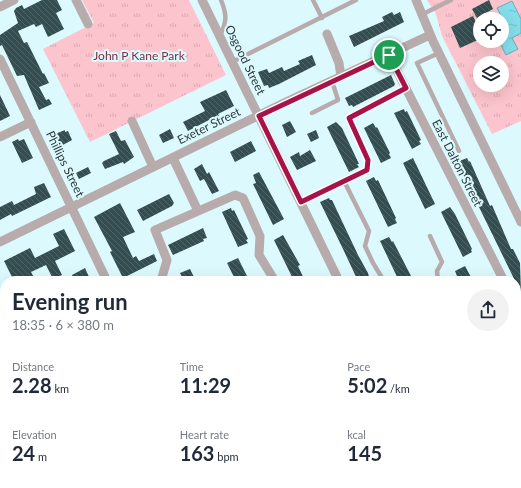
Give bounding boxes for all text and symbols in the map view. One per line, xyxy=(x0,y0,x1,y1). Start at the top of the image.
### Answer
map controls xyxy=(473,12,509,92)
button: locate xyxy=(473,12,509,48)
street label: Osgood Street xyxy=(222,22,269,98)
pin xyxy=(372,38,406,72)
icon: arrive xyxy=(378,44,400,66)
park label: John P Kane Park xyxy=(93,48,186,63)
button: layers xyxy=(473,56,509,92)
street label: Exeter Street xyxy=(175,104,243,147)
street label: East Dalton Street xyxy=(429,117,486,209)
street label: Phillips Street xyxy=(43,128,88,200)
text: Evening run xyxy=(12,288,128,315)
button: share xyxy=(467,289,509,331)
text: 18:35 · 6 × 380 m xyxy=(12,317,114,333)
text: Distance xyxy=(12,360,54,373)
text: Time xyxy=(180,360,204,373)
text: Pace xyxy=(347,360,370,373)
text: 2.28 xyxy=(12,373,52,397)
text: 11:29 xyxy=(180,373,231,397)
text: 5:02 xyxy=(347,373,387,397)
text: km xyxy=(52,382,69,395)
text: /km xyxy=(387,382,410,395)
text: Elevation xyxy=(12,428,57,441)
text: Heart rate xyxy=(180,428,229,441)
text: kcal xyxy=(347,428,366,441)
text: 24 xyxy=(12,441,35,465)
text: 163 xyxy=(180,441,214,465)
text: 145 xyxy=(347,441,382,465)
text: m xyxy=(35,450,47,463)
text: bpm xyxy=(214,450,239,463)

